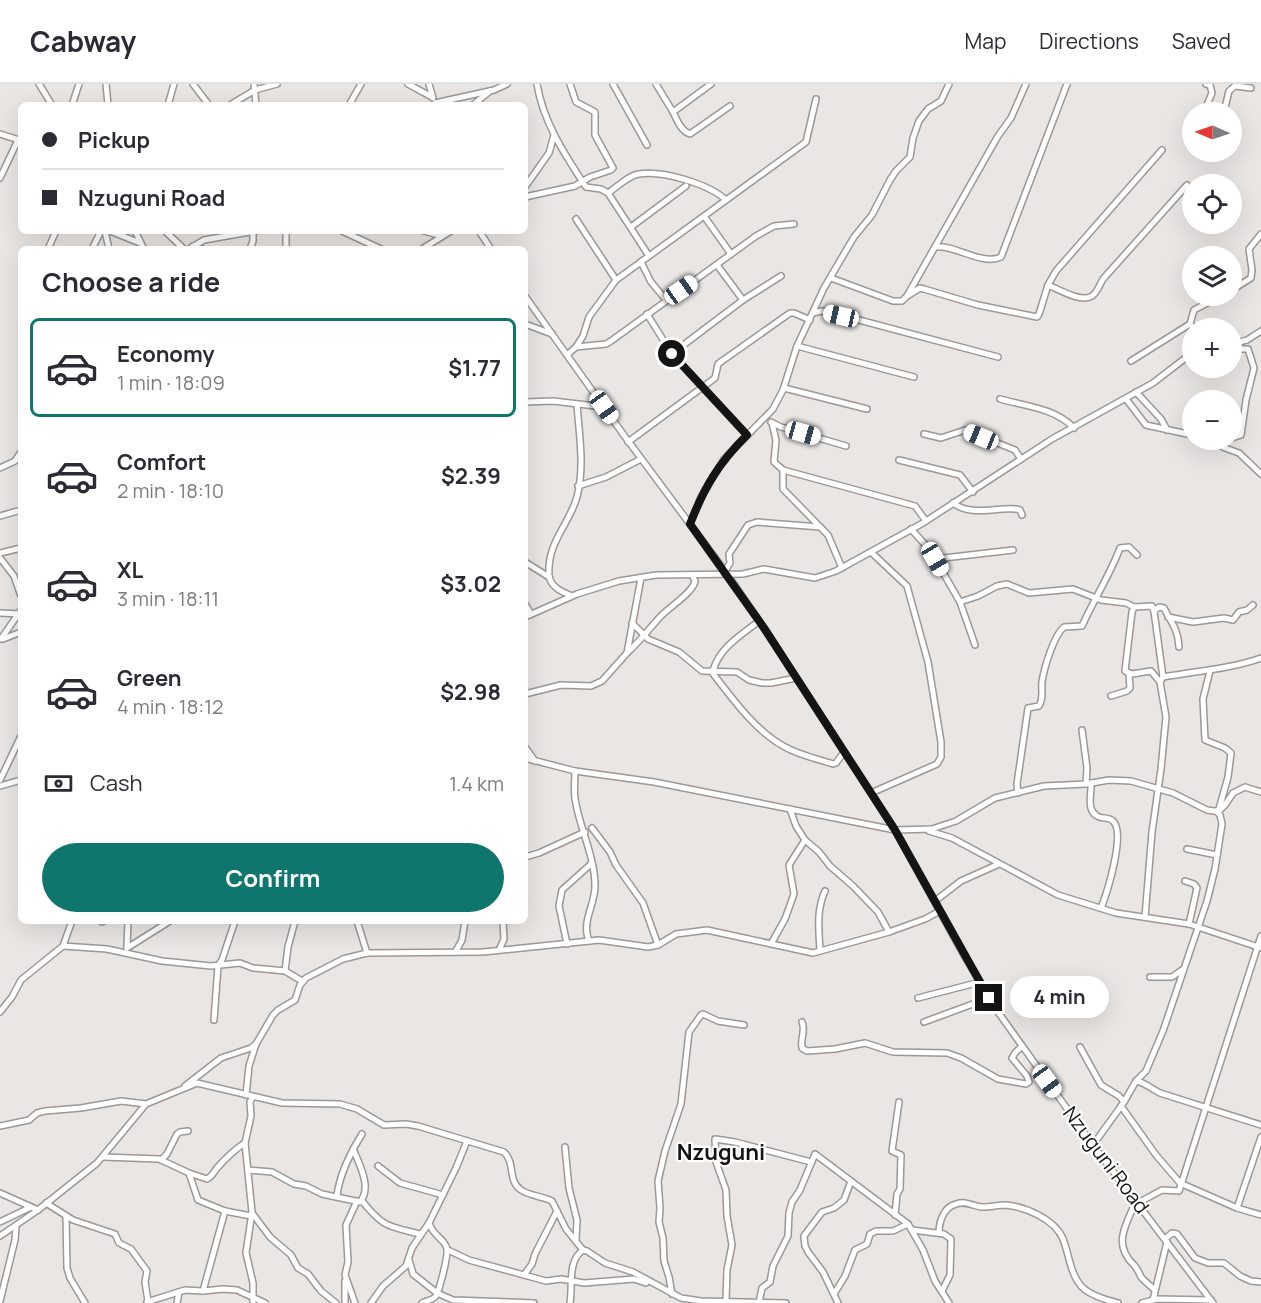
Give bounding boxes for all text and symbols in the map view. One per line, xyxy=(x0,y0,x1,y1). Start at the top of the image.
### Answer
text: Cabway xyxy=(30,22,136,60)
text: Map xyxy=(965,27,1006,55)
text: Directions xyxy=(1039,27,1139,55)
text: Saved xyxy=(1172,27,1231,55)
north arrow xyxy=(1182,102,1242,162)
map controls xyxy=(1182,102,1242,450)
text: Pickup xyxy=(78,125,150,155)
button: locate xyxy=(1182,174,1242,234)
text: Nzuguni Road xyxy=(78,183,225,213)
button: layers xyxy=(1182,246,1242,306)
text: Choose a ride xyxy=(42,263,220,300)
car xyxy=(661,272,701,308)
car xyxy=(821,303,861,329)
button: + xyxy=(1182,318,1242,378)
text: Economy xyxy=(117,339,215,369)
route start xyxy=(658,340,685,367)
icon: car xyxy=(45,341,99,395)
text: $1.77 xyxy=(448,353,501,383)
text: 1 min · 18:09 xyxy=(117,369,225,396)
car xyxy=(586,387,622,427)
button: − xyxy=(1182,390,1242,450)
car xyxy=(783,419,823,447)
car xyxy=(961,422,1001,452)
text: Comfort xyxy=(117,447,206,477)
icon: car xyxy=(45,449,99,503)
text: $2.39 xyxy=(441,461,501,491)
text: 2 min · 18:10 xyxy=(117,477,224,504)
car xyxy=(918,539,952,579)
text: XL xyxy=(117,555,143,585)
icon: car xyxy=(45,557,99,611)
text: $3.02 xyxy=(440,569,501,599)
text: 3 min · 18:11 xyxy=(117,585,219,612)
text: Green xyxy=(117,663,182,693)
icon: car xyxy=(45,665,99,719)
text: $2.98 xyxy=(440,677,501,707)
text: 4 min · 18:12 xyxy=(117,693,223,720)
icon: cash xyxy=(42,767,75,800)
text: Cash xyxy=(90,768,143,798)
text: 1.4 km xyxy=(449,770,504,797)
button: Confirm xyxy=(42,843,504,912)
callout: 4 min xyxy=(1010,977,1109,1019)
text: 4 min xyxy=(1033,983,1086,1010)
route end xyxy=(975,984,1002,1011)
car xyxy=(1029,1061,1065,1101)
street label: Nzuguni Road xyxy=(1057,1101,1156,1219)
district label: Nzuguni xyxy=(677,1137,765,1167)

